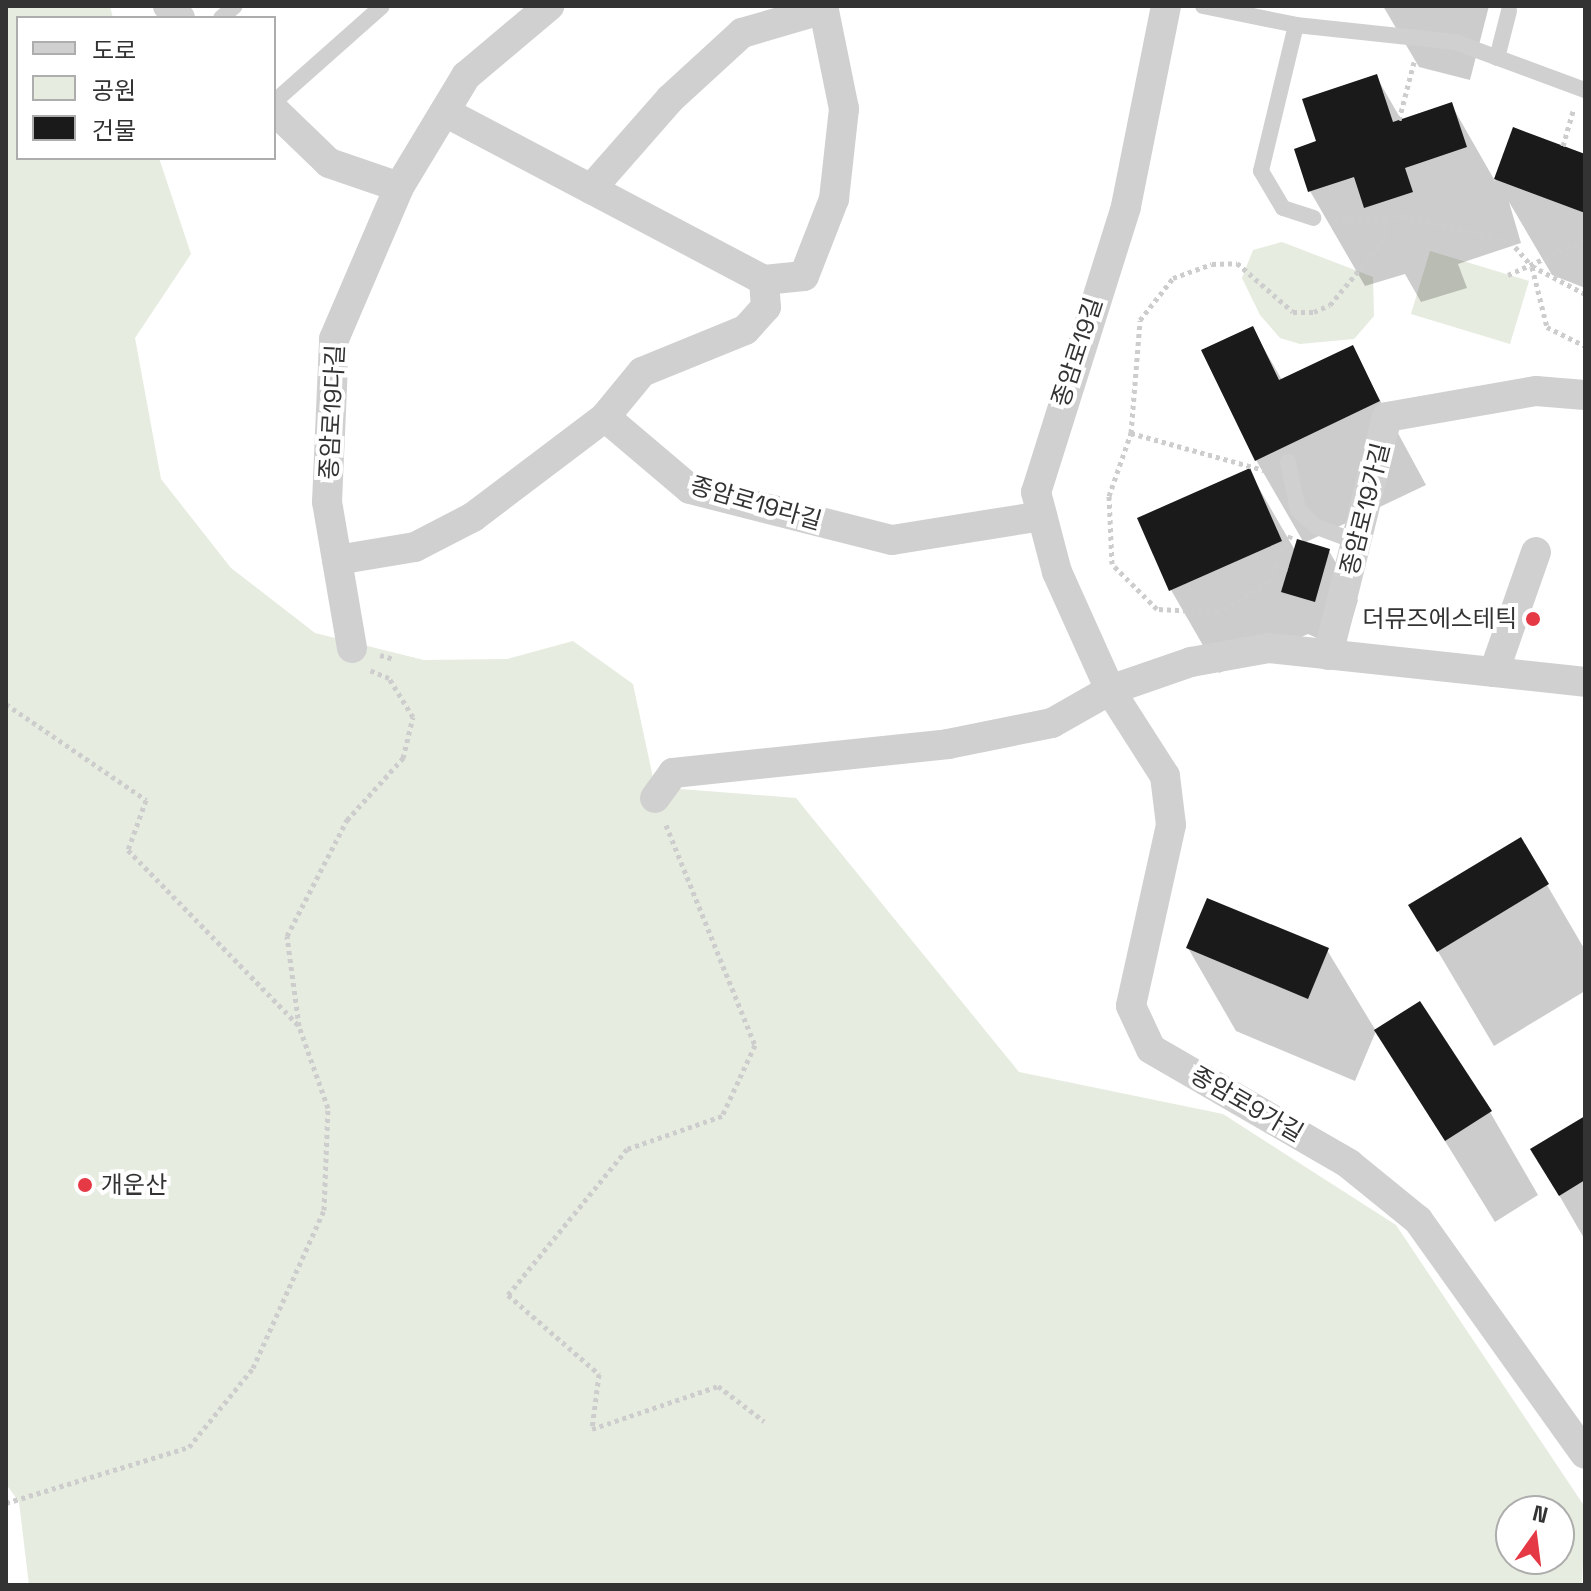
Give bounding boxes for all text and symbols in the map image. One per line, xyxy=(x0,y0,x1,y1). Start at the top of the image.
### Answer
legend xyxy=(16,16,276,160)
text: 도로 xyxy=(92,35,136,66)
text: 공원 xyxy=(92,75,136,106)
text: 건물 xyxy=(92,115,136,146)
street label: 종암로19길 xyxy=(1046,294,1108,410)
street label: 종암로19다길 xyxy=(314,344,350,480)
street label: 종암로19가길 xyxy=(1335,440,1395,578)
street label: 종암로19라길 xyxy=(687,471,825,535)
place label: 더뮤즈에스테틱 xyxy=(1362,605,1517,633)
marker: 더뮤즈에스테틱 xyxy=(1524,610,1542,628)
street label: 종암로9가길 xyxy=(1186,1060,1308,1148)
place label: 개운산 xyxy=(101,1171,167,1199)
marker: 개운산 xyxy=(76,1176,94,1194)
north arrow xyxy=(1495,1495,1575,1575)
text: N xyxy=(1530,1498,1551,1529)

